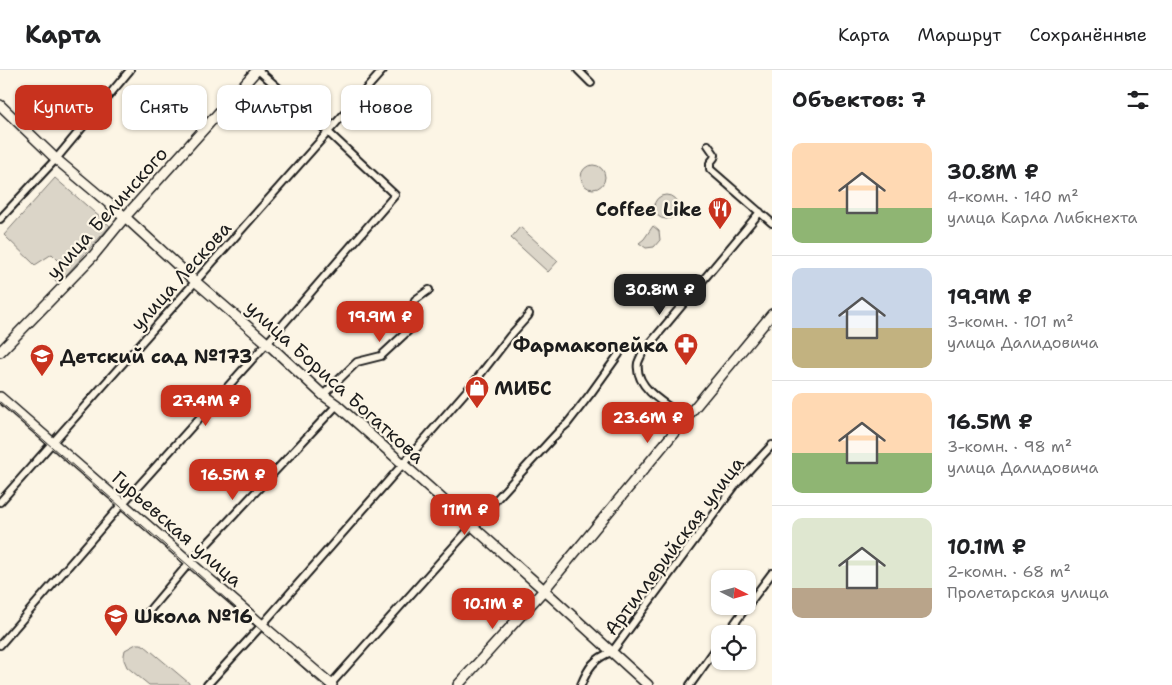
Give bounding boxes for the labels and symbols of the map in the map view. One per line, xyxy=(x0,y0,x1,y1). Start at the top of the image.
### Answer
street label: улица Белинского xyxy=(41,141,173,285)
restaurant icon: Coffee Like xyxy=(707,196,733,230)
place label: Coffee Like xyxy=(596,197,702,222)
street label: улица Лескова xyxy=(125,216,237,336)
pin: 30.8M ₽ xyxy=(614,274,706,316)
street label: улица Бориса Богаткова xyxy=(240,295,430,469)
pin: 19.9M ₽ xyxy=(334,300,426,343)
pharmacy icon: Фармакопейка xyxy=(673,332,699,366)
place label: Фармакопейка xyxy=(513,333,668,358)
school or university icon: Детский сад №173 xyxy=(29,343,55,377)
place label: Детский сад №173 xyxy=(60,344,252,369)
shop icon: МИБС xyxy=(464,375,490,409)
place label: МИБС xyxy=(494,376,552,401)
pin: 27.4M ₽ xyxy=(160,384,252,427)
pin: 23.6M ₽ xyxy=(602,402,694,444)
street label: Артиллерийская улица xyxy=(599,451,750,640)
pin: 16.5M ₽ xyxy=(187,458,279,501)
street label: Гурьевская улица xyxy=(107,465,248,593)
pin: 11M ₽ xyxy=(430,494,500,536)
north arrow xyxy=(711,570,756,615)
pin: 10.1M ₽ xyxy=(447,588,539,630)
school or university icon: Школа №16 xyxy=(103,603,129,637)
place label: Школа №16 xyxy=(134,604,253,629)

